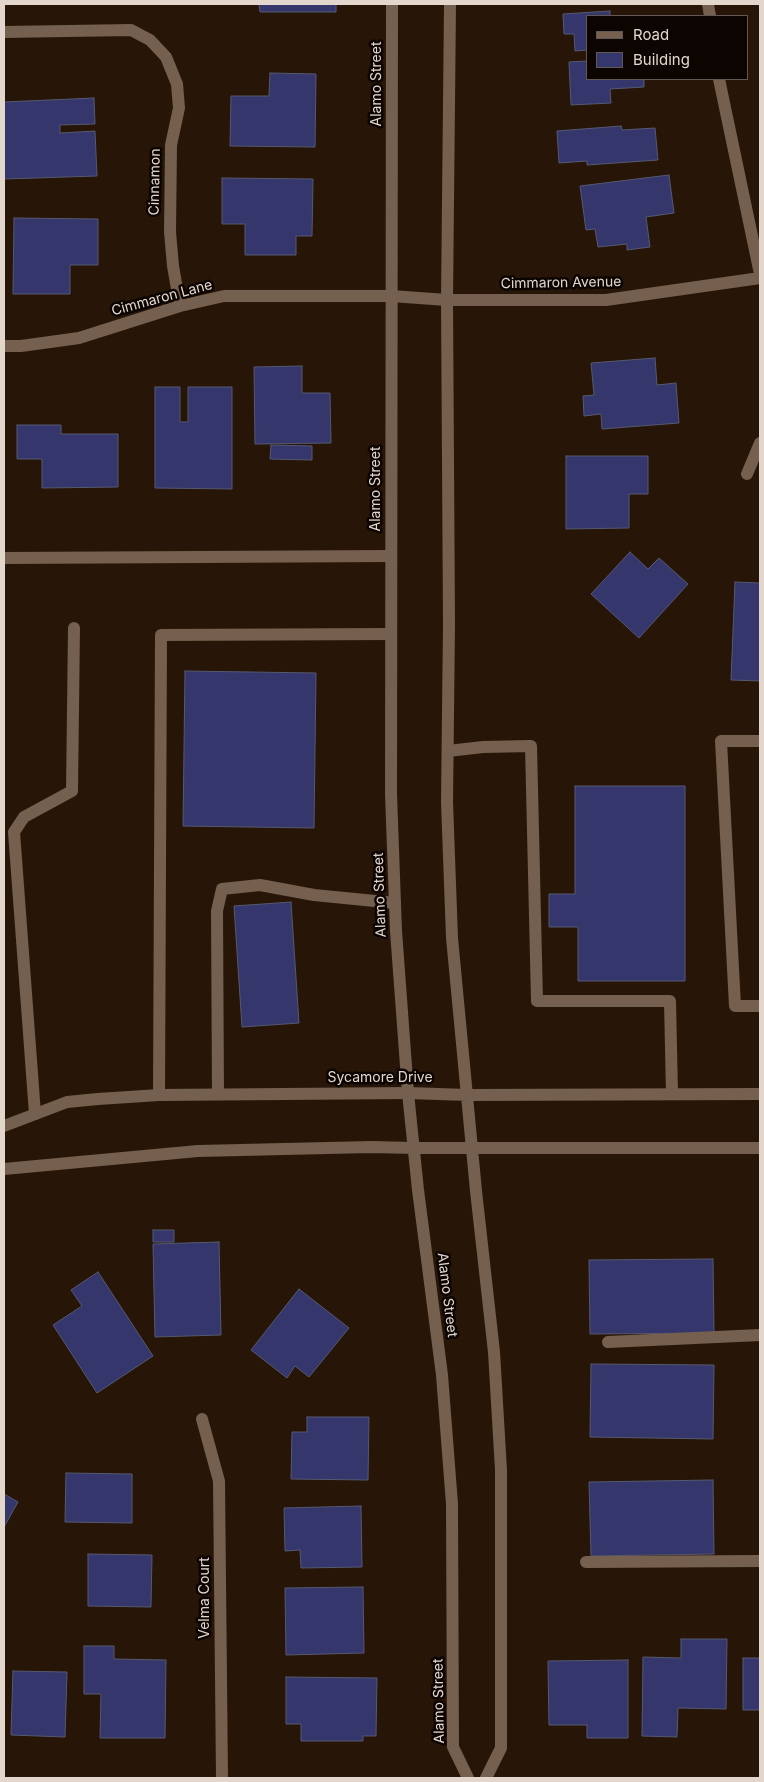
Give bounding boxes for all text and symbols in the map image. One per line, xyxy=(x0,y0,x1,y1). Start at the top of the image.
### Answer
legend xyxy=(586,15,749,80)
text: Road xyxy=(633,25,669,44)
street label: Alamo Street xyxy=(369,41,385,127)
text: Building xyxy=(633,50,690,69)
street label: Cinnamon xyxy=(146,148,164,216)
street label: Cimmaron Avenue xyxy=(500,274,622,292)
street label: Cimmaron Lane xyxy=(110,276,214,320)
street label: Alamo Street xyxy=(368,446,384,532)
street label: Alamo Street xyxy=(370,852,390,938)
street label: Sycamore Drive xyxy=(327,1070,433,1086)
street label: Alamo Street xyxy=(433,1252,461,1338)
street label: Velma Court xyxy=(197,1557,213,1639)
street label: Alamo Street xyxy=(430,1658,448,1744)

